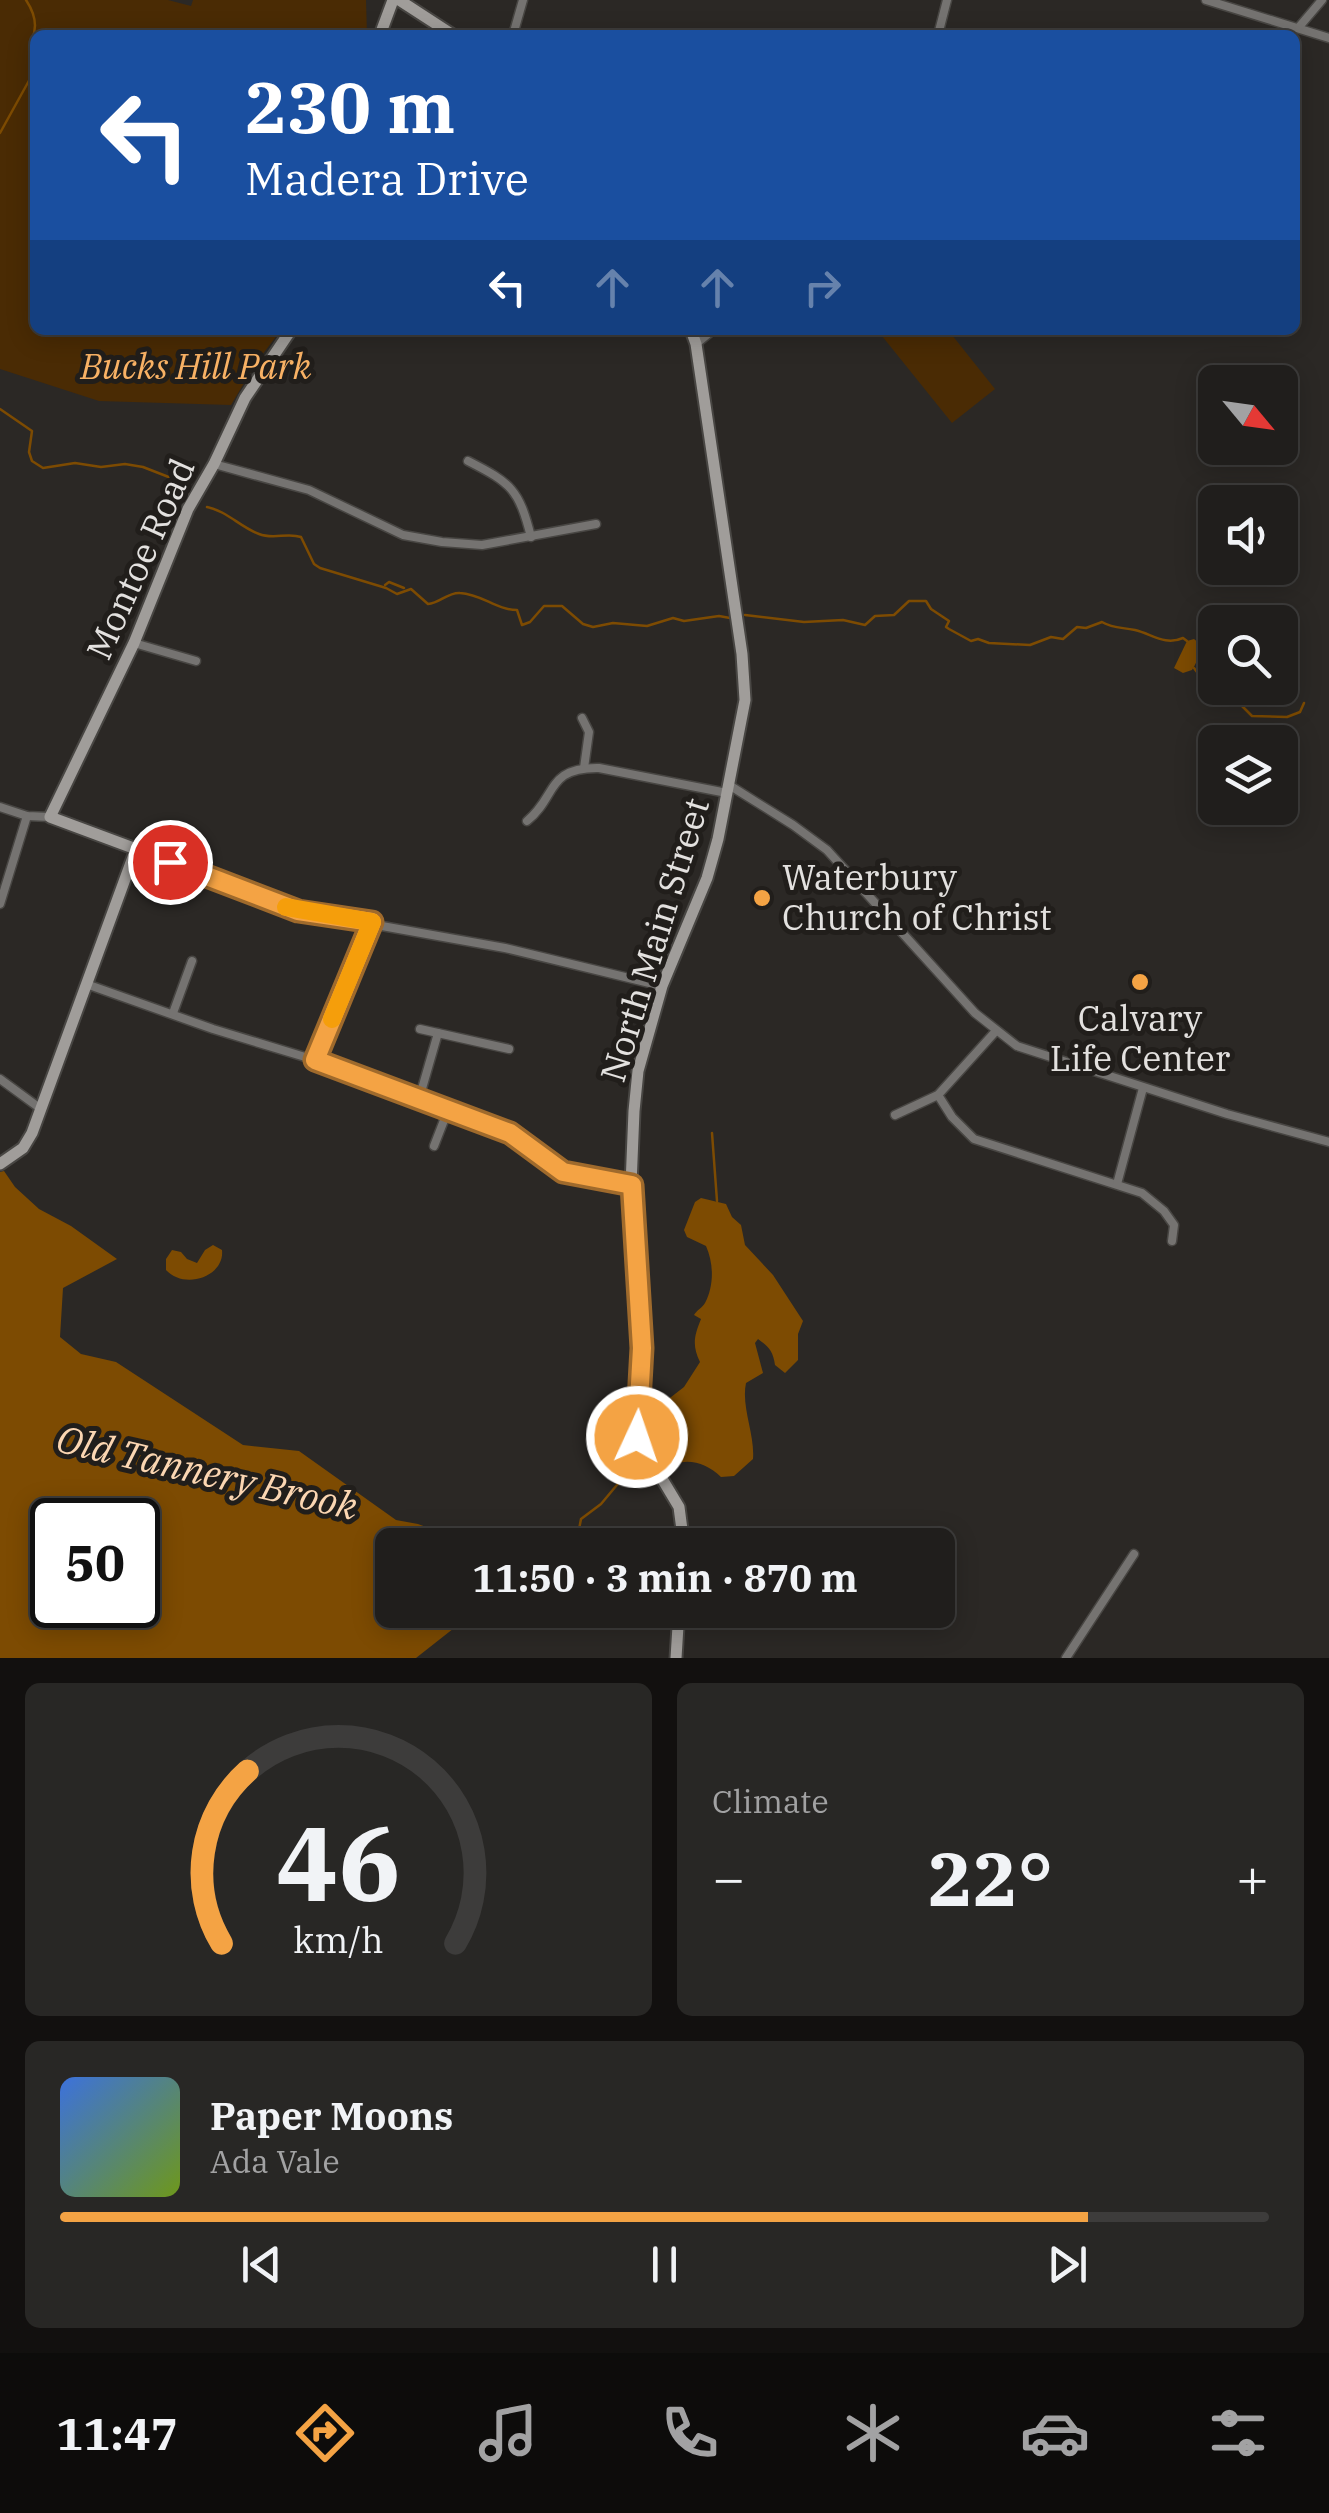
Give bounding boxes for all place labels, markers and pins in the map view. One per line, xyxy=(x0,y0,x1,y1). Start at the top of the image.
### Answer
pin xyxy=(128,820,213,905)
place label: Waterbury Church of Christ xyxy=(782,854,1052,940)
marker: Waterbury Church of Christ xyxy=(751,887,773,909)
marker: Calvary Life Center xyxy=(1129,971,1151,993)
place label: Calvary Life Center xyxy=(1050,995,1231,1081)

